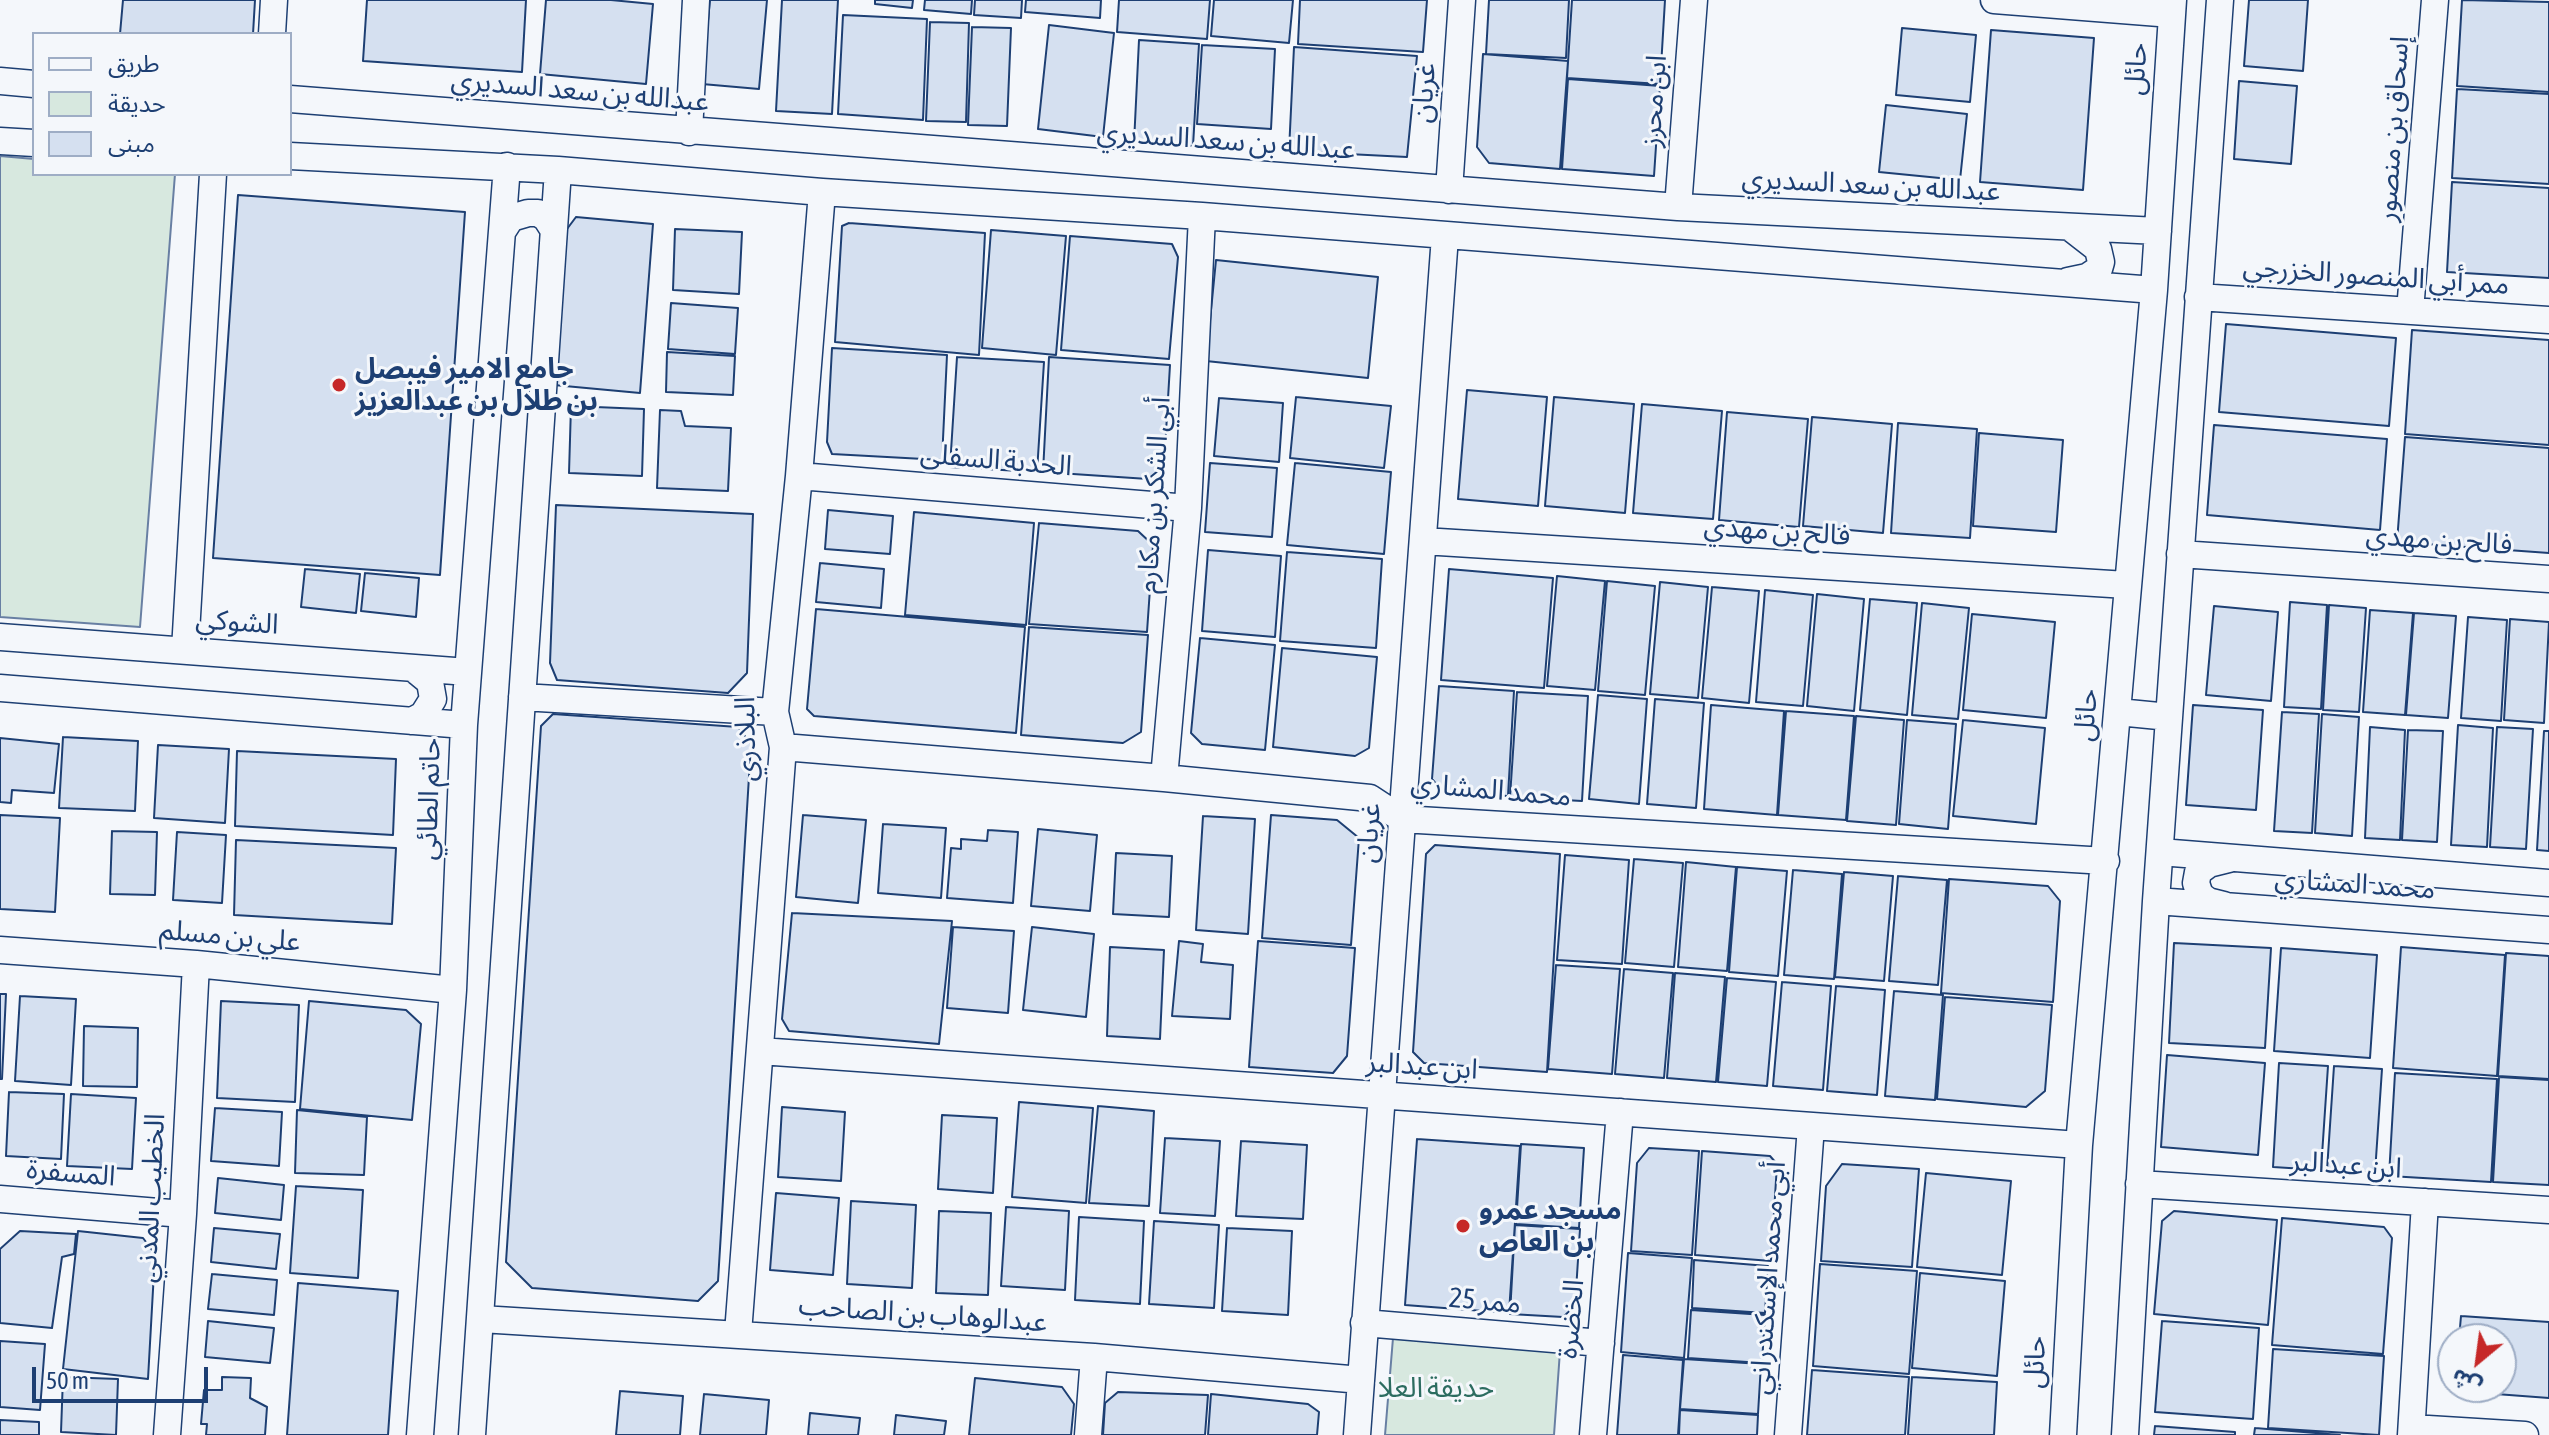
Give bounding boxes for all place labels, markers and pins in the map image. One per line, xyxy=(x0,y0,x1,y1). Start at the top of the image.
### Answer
place label: جامع الامير فيبصل بن طلال بن عبدالعزيز xyxy=(355,352,598,418)
marker: جامع الامير فيبصل بن طلال بن عبدالعزيز xyxy=(330,376,348,394)
place label: مسجد عمرو بن العاص xyxy=(1479,1193,1622,1259)
marker: مسجد عمرو بن العاص xyxy=(1454,1217,1472,1235)

